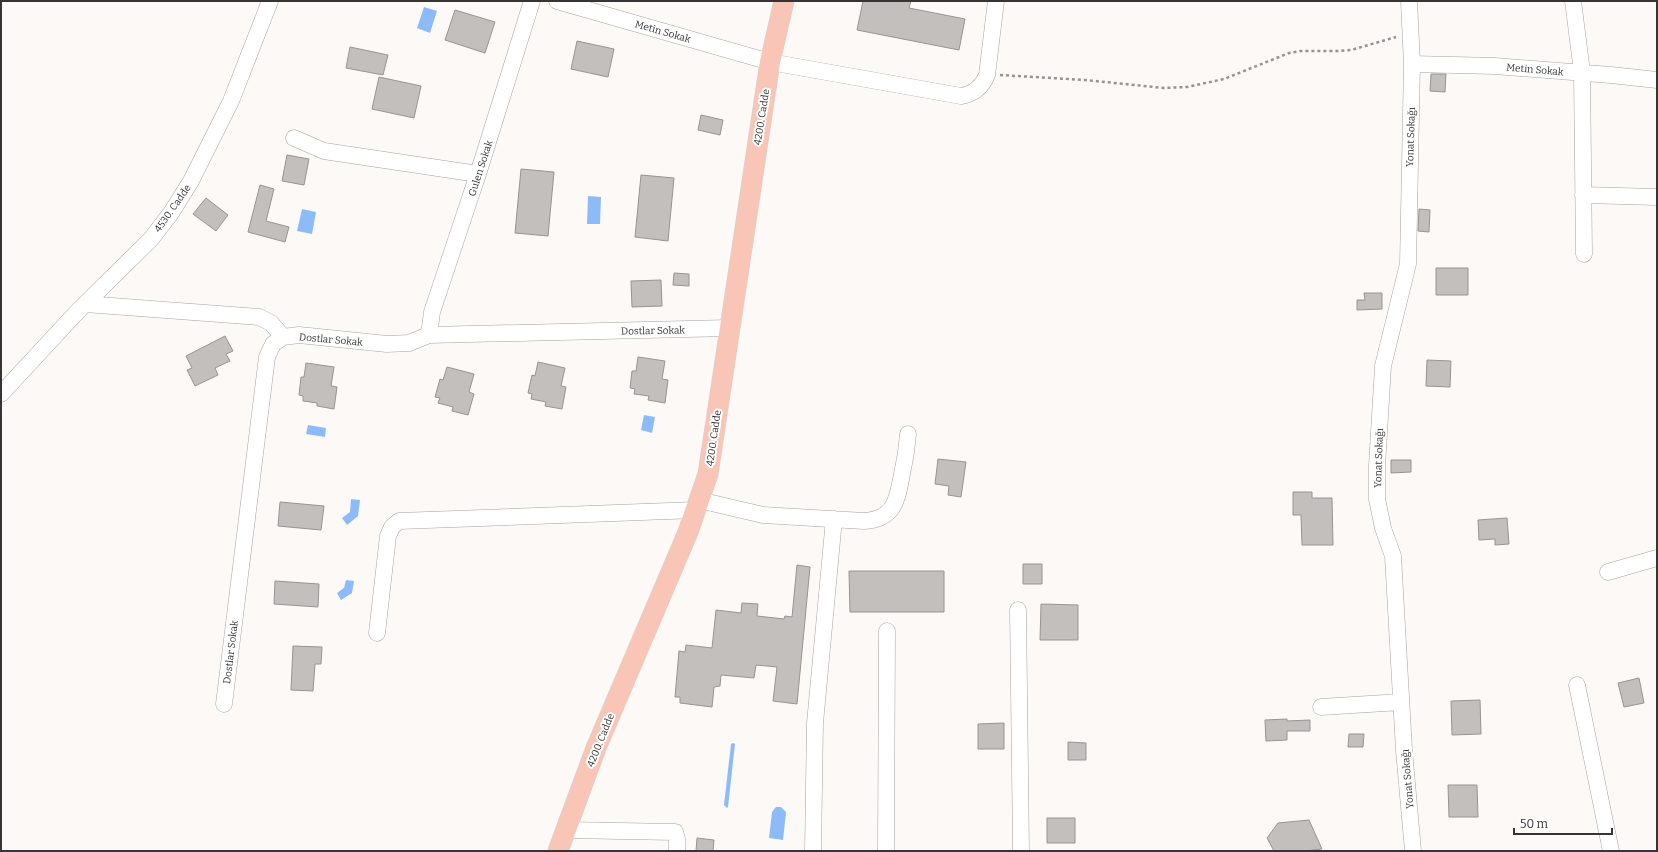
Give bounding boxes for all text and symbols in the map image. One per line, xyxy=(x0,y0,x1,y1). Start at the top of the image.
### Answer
street label: Metin Sokak xyxy=(634,18,692,46)
street label: Metin Sokak xyxy=(1506,62,1564,78)
street label: 4200. Cadde xyxy=(752,88,772,146)
street label: Yonat Sokağı xyxy=(1403,107,1418,167)
street label: Gulen Sokak xyxy=(466,138,496,198)
street label: 4530. Cadde xyxy=(152,182,194,235)
street label: Dostlar Sokak xyxy=(621,324,685,338)
street label: Dostlar Sokak xyxy=(299,331,364,349)
street label: 4200. Cadde xyxy=(704,409,724,467)
street label: Yonat Sokağı xyxy=(1371,428,1386,488)
street label: Dostlar Sokak xyxy=(221,619,241,685)
street label: 4200. Cadde xyxy=(585,712,617,769)
street label: Yonat Sokağı xyxy=(1398,749,1417,809)
scale bar xyxy=(1514,810,1612,836)
text: 50 m xyxy=(1520,817,1549,831)

